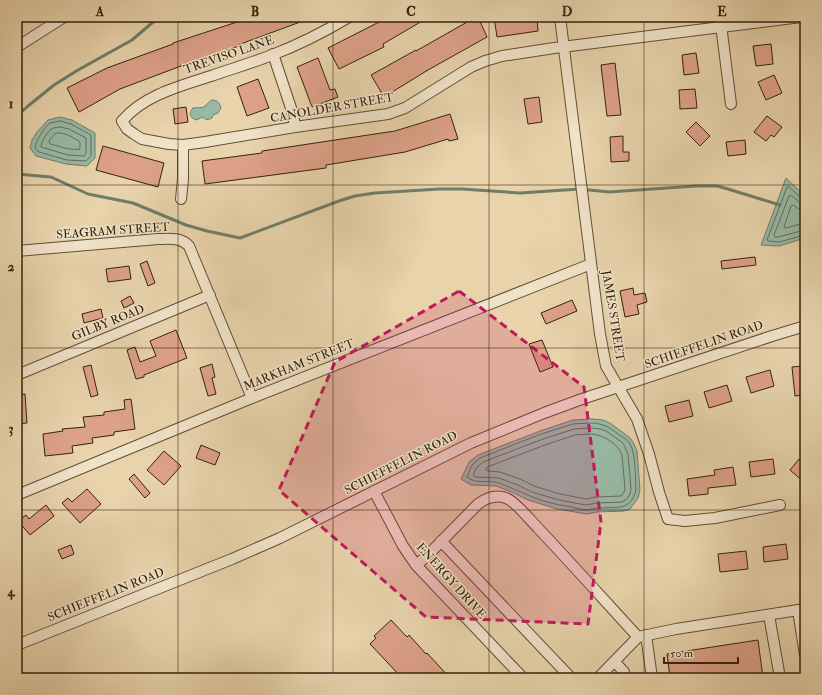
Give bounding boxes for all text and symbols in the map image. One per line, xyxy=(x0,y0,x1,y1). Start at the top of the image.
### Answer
text: A xyxy=(95,4,105,20)
text: B xyxy=(251,4,259,20)
text: C xyxy=(406,4,416,20)
text: D xyxy=(562,4,573,20)
text: E xyxy=(717,4,727,20)
street label: TREVISO LANE xyxy=(182,32,276,77)
street label: CANOLDER STREET xyxy=(269,90,395,126)
text: 1 xyxy=(9,96,14,112)
street label: SEAGRAM STREET xyxy=(56,220,170,242)
text: 2 xyxy=(8,259,15,275)
street label: JAMES STREET xyxy=(598,268,628,363)
street label: GILBY ROAD xyxy=(69,301,147,344)
street label: SCHIEFFELIN ROAD xyxy=(643,318,766,372)
street label: MARKHAM STREET xyxy=(241,336,357,394)
text: 3 xyxy=(9,421,14,437)
street label: SCHIEFFELIN ROAD xyxy=(342,428,460,498)
street label: ENERGY DRIVE xyxy=(413,540,489,622)
street label: SCHIEFFELIN ROAD xyxy=(45,565,167,625)
text: 4 xyxy=(6,584,15,600)
scale bar xyxy=(664,639,738,665)
text: 50 m xyxy=(670,646,694,661)

